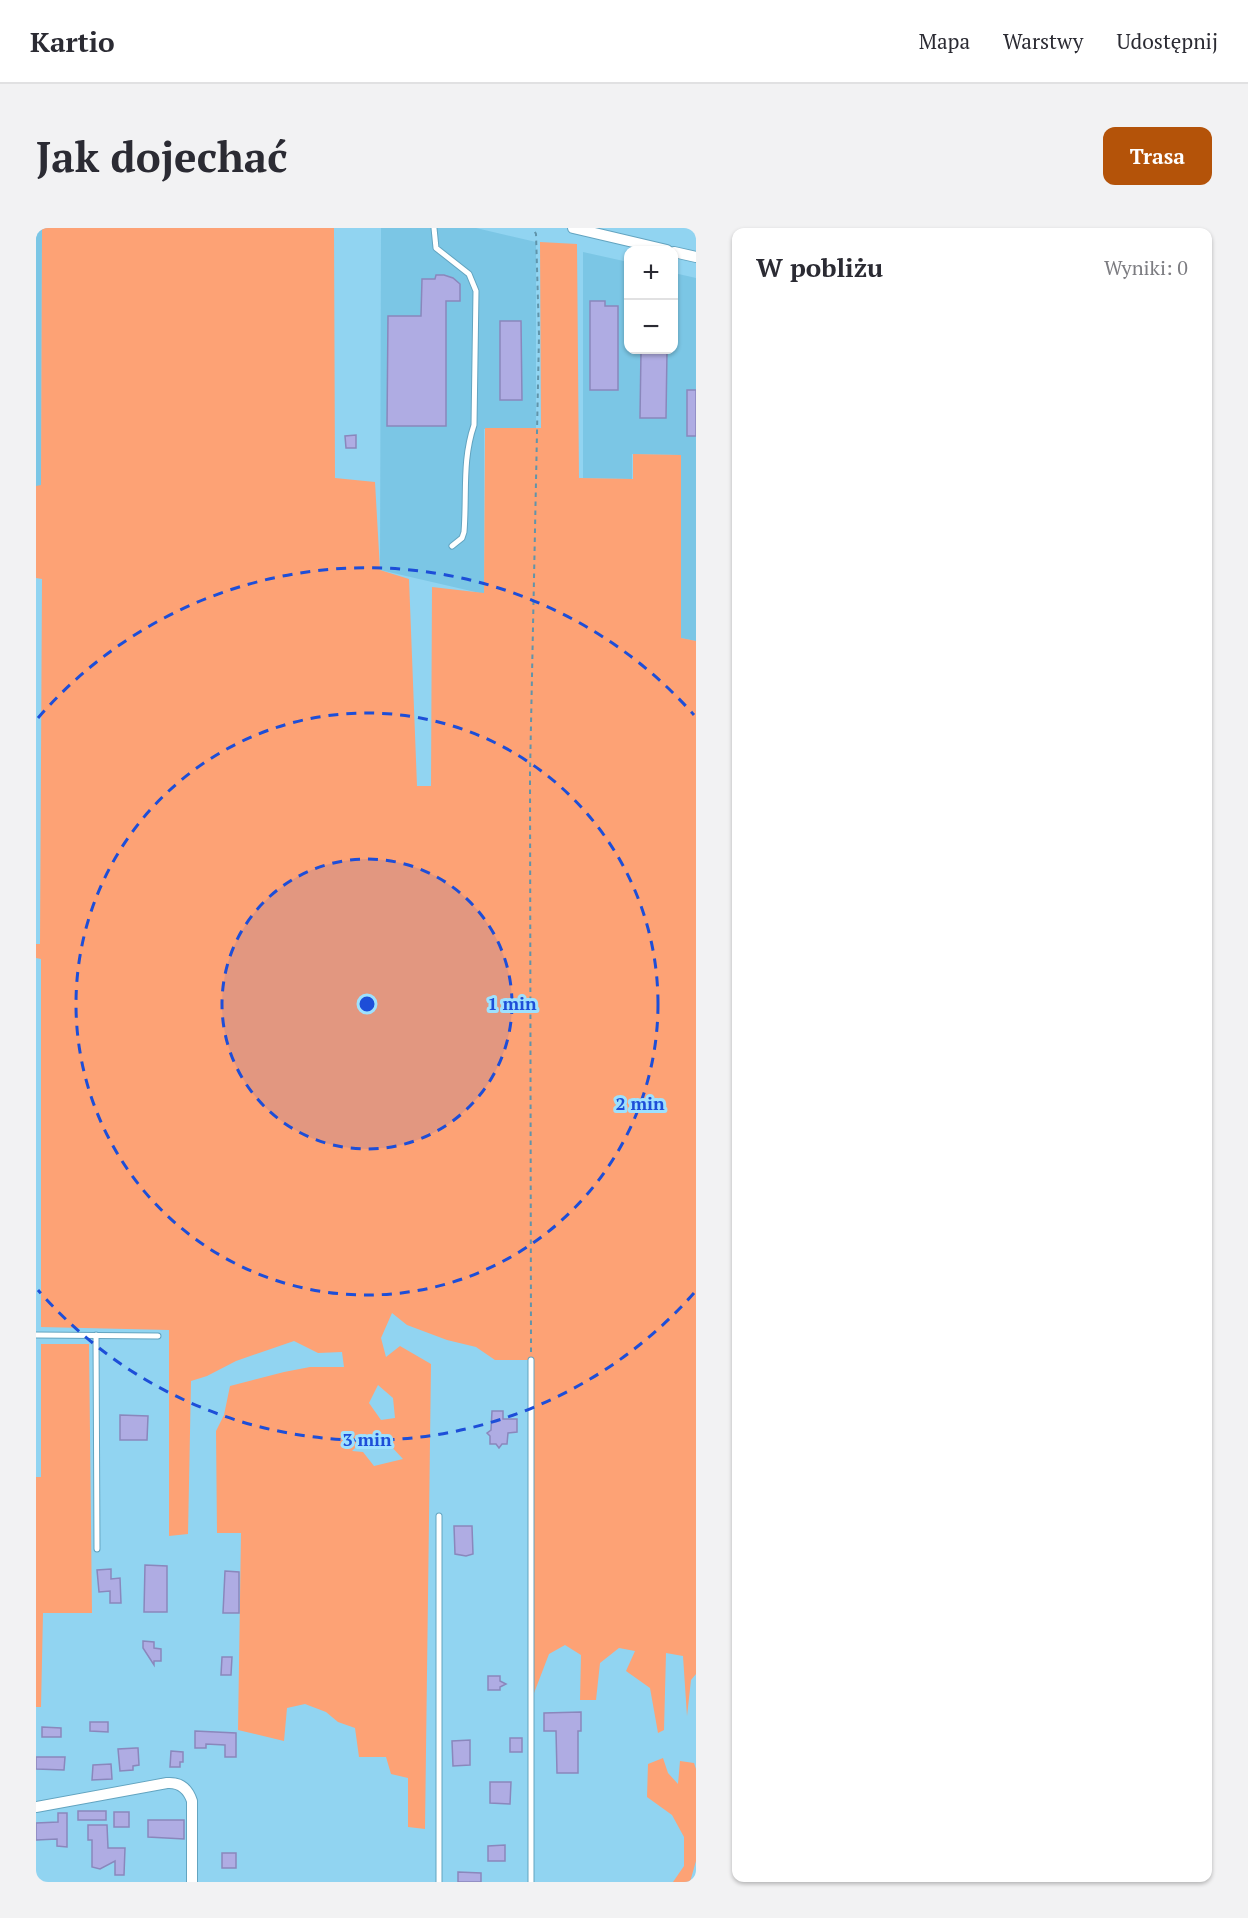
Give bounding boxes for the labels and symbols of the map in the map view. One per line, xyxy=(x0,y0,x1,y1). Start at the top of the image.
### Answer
text: 1 min xyxy=(487,991,537,1015)
centre of rings xyxy=(357,994,377,1014)
text: 2 min xyxy=(615,1091,665,1115)
text: 3 min xyxy=(342,1427,392,1451)

